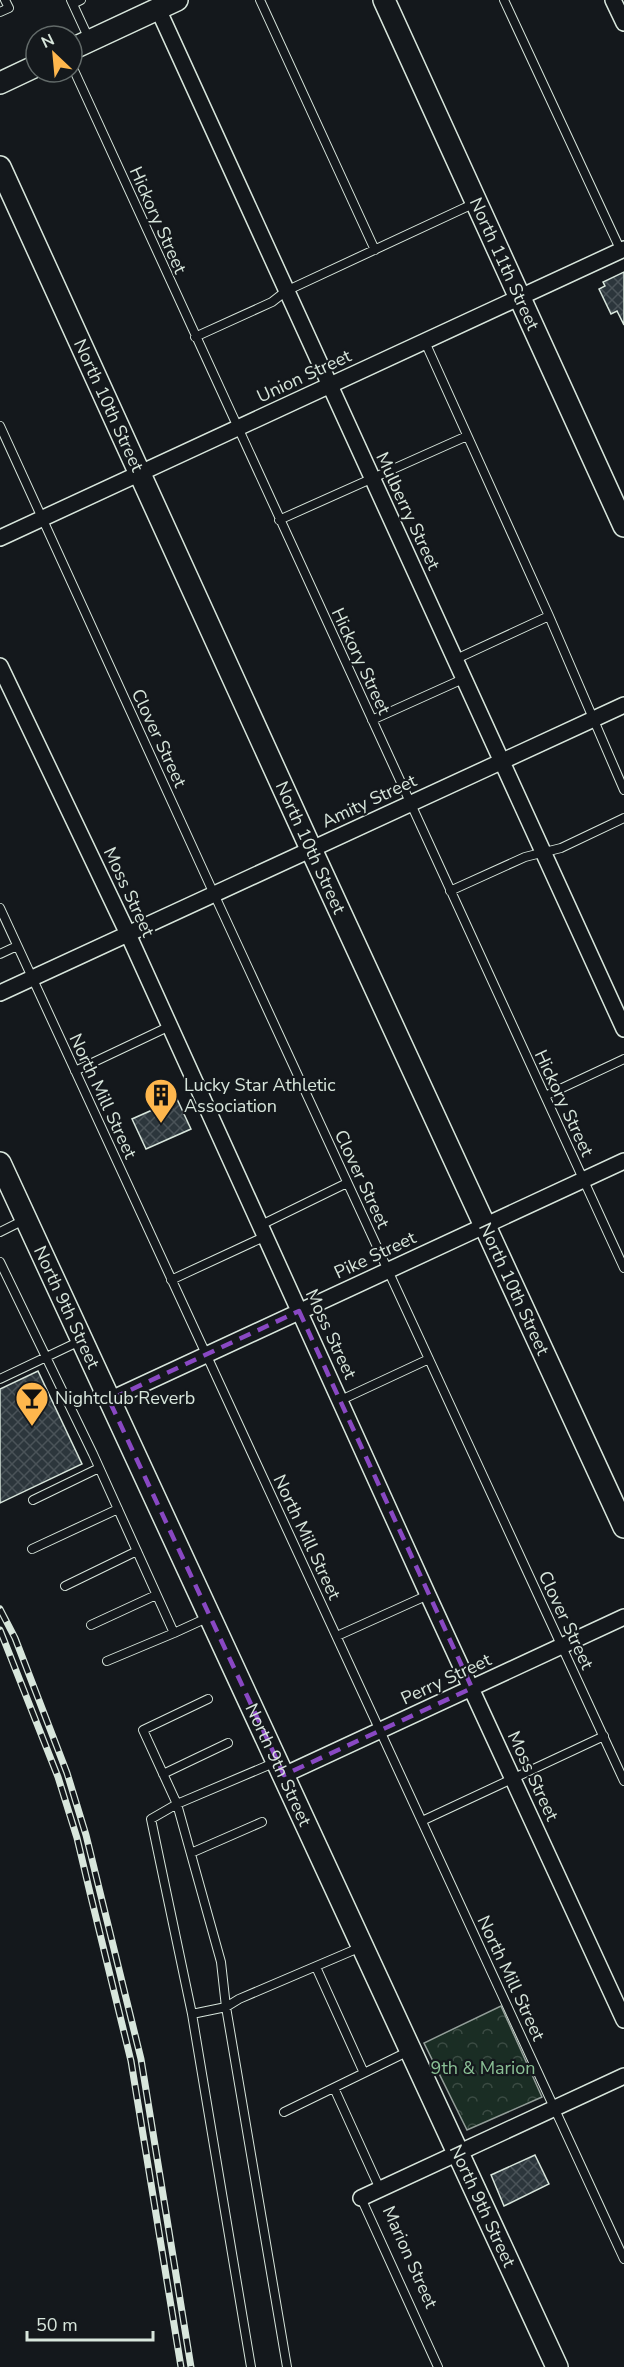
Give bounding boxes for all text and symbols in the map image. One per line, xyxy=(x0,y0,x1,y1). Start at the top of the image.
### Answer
north arrow xyxy=(24,24,84,84)
text: N xyxy=(38,29,58,54)
street label: Hickory Street xyxy=(124,163,193,278)
street label: North 11th Street xyxy=(464,194,545,335)
street label: North 10th Street xyxy=(68,335,150,476)
street label: Union Street xyxy=(253,343,356,408)
street label: Mulberry Street xyxy=(370,448,446,574)
street label: Hickory Street xyxy=(326,604,396,719)
street label: Clover Street xyxy=(126,685,193,792)
street label: Amity Street xyxy=(318,768,421,833)
street label: North 10th Street xyxy=(270,777,352,918)
street label: Moss Street xyxy=(98,843,161,941)
street label: North Mill Street xyxy=(64,1030,143,1163)
street label: Hickory Street xyxy=(529,1046,599,1161)
place label: Lucky Star Athletic Association xyxy=(184,1073,336,1118)
building icon: Lucky Star Athletic Association xyxy=(143,1077,179,1124)
street label: Clover Street xyxy=(329,1126,396,1233)
street label: North 10th Street xyxy=(473,1219,555,1360)
street label: Pike Street xyxy=(330,1225,420,1284)
street label: North 9th Street xyxy=(28,1242,106,1373)
street label: Moss Street xyxy=(300,1285,363,1383)
bar icon: Nightclub Reverb xyxy=(14,1380,50,1427)
place label: Nightclub Reverb xyxy=(55,1386,195,1410)
street label: North Mill Street xyxy=(268,1471,347,1604)
street label: Clover Street xyxy=(533,1567,600,1674)
street label: Perry Street xyxy=(397,1647,496,1710)
street label: North 9th Street xyxy=(240,1700,317,1831)
street label: Moss Street xyxy=(502,1727,565,1825)
street label: North Mill Street xyxy=(472,1912,551,2045)
park label: 9th & Marion xyxy=(431,2056,535,2080)
street label: North 9th Street xyxy=(444,2141,521,2272)
street label: Marion Street xyxy=(377,2202,444,2313)
scale bar xyxy=(27,2304,153,2342)
text: 50 m xyxy=(36,2313,78,2337)

